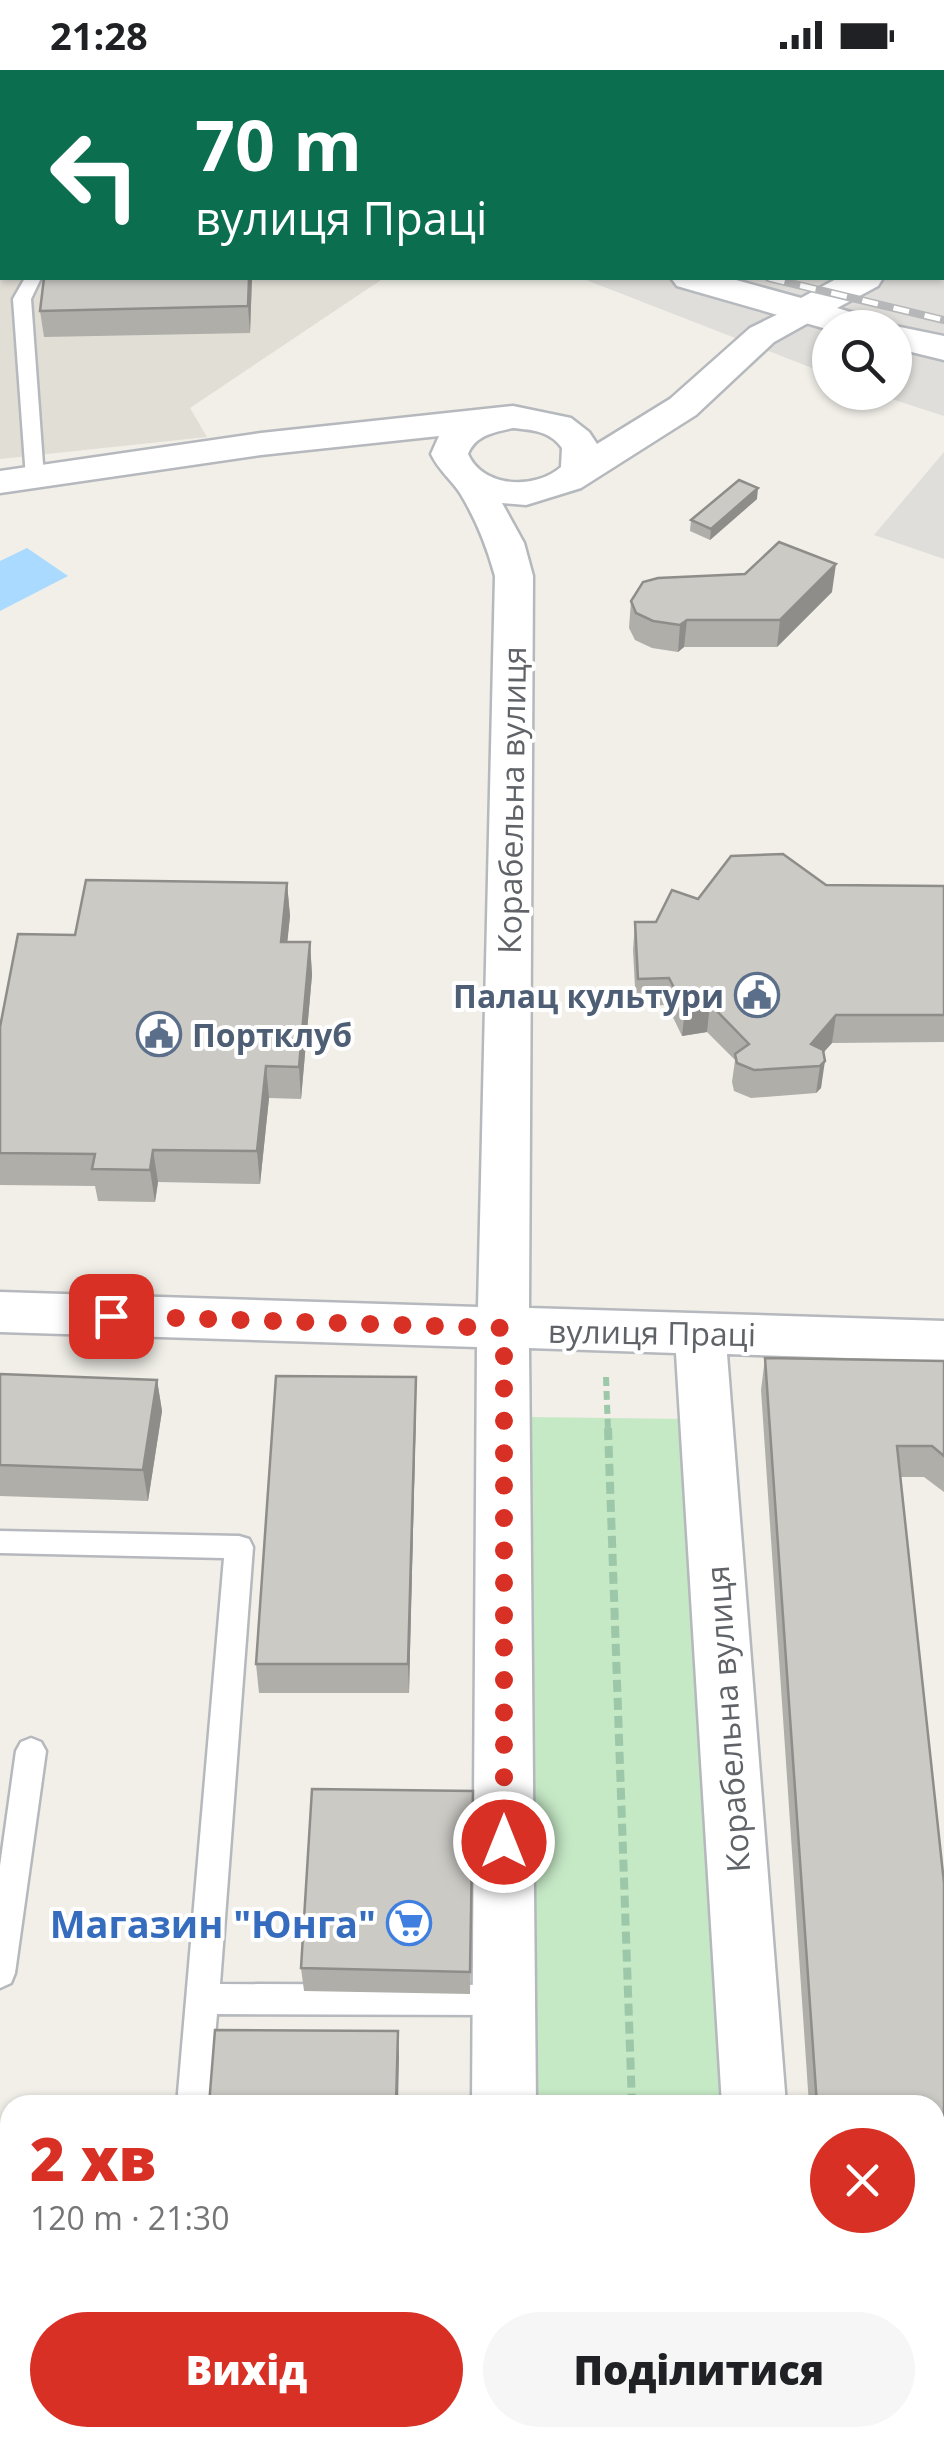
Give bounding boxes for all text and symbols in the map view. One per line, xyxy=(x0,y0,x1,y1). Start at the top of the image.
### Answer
text: 21:28 xyxy=(50,9,148,61)
text: 70 m xyxy=(195,96,362,192)
icon: left xyxy=(30,110,160,240)
text: вулиця Праці xyxy=(195,187,487,248)
map controls xyxy=(812,310,912,410)
button: search xyxy=(812,310,912,410)
street label: Корабельна вулиця xyxy=(487,646,535,954)
public building icon: Палац культури xyxy=(734,972,780,1018)
place label: Палац культури xyxy=(453,974,724,1017)
public building icon: Портклуб xyxy=(136,1011,182,1057)
place label: Портклуб xyxy=(192,1013,352,1056)
pin xyxy=(69,1274,154,1359)
icon: arrive xyxy=(84,1289,139,1344)
street label: вулиця Праці xyxy=(548,1309,756,1355)
street label: Корабельна вулиця xyxy=(695,1564,759,1874)
position arrow xyxy=(452,1790,556,1894)
place label: Магазин "Юнга" xyxy=(50,1897,376,1949)
supermarket icon: Магазин "Юнга" xyxy=(386,1900,432,1946)
text: 2 хв xyxy=(30,2117,156,2199)
button: close xyxy=(810,2128,915,2233)
text: 120 m · 21:30 xyxy=(30,2196,229,2239)
button: Вихід xyxy=(30,2312,463,2427)
button: Поділитися xyxy=(483,2312,915,2427)

